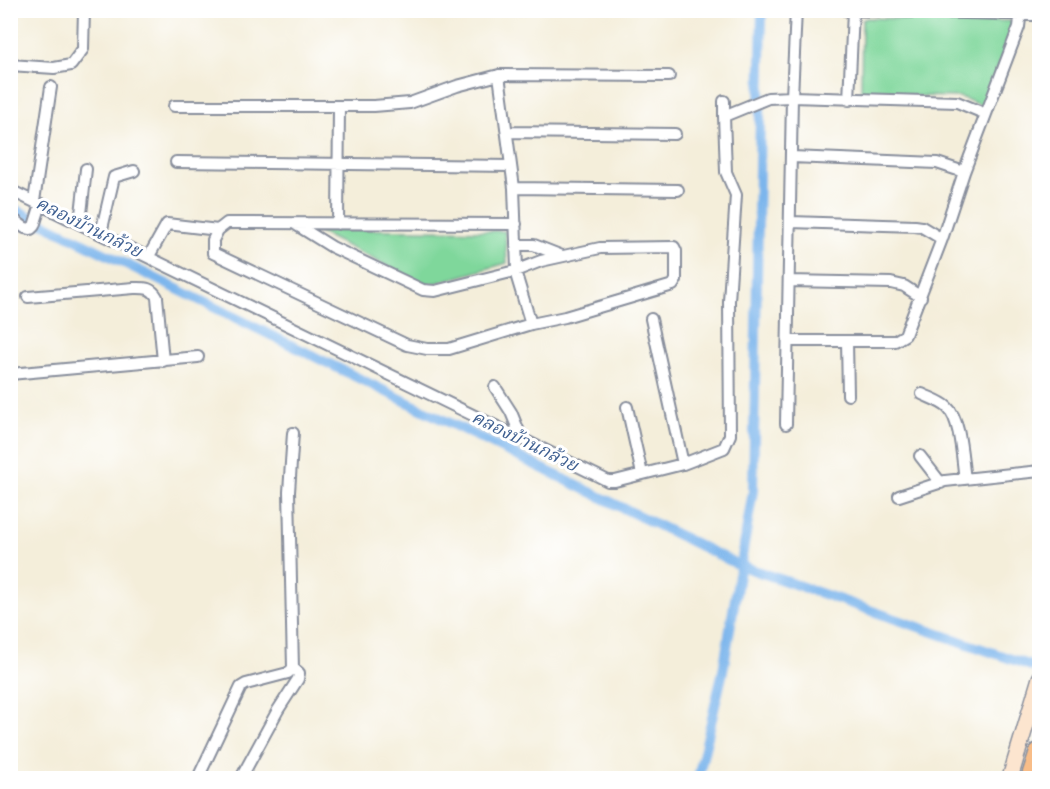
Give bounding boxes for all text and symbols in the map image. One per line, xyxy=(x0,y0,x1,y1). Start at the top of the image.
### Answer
water label: คลองบ้านกล้วย xyxy=(32,192,147,263)
water label: คลองบ้านกล้วย xyxy=(468,406,583,477)

